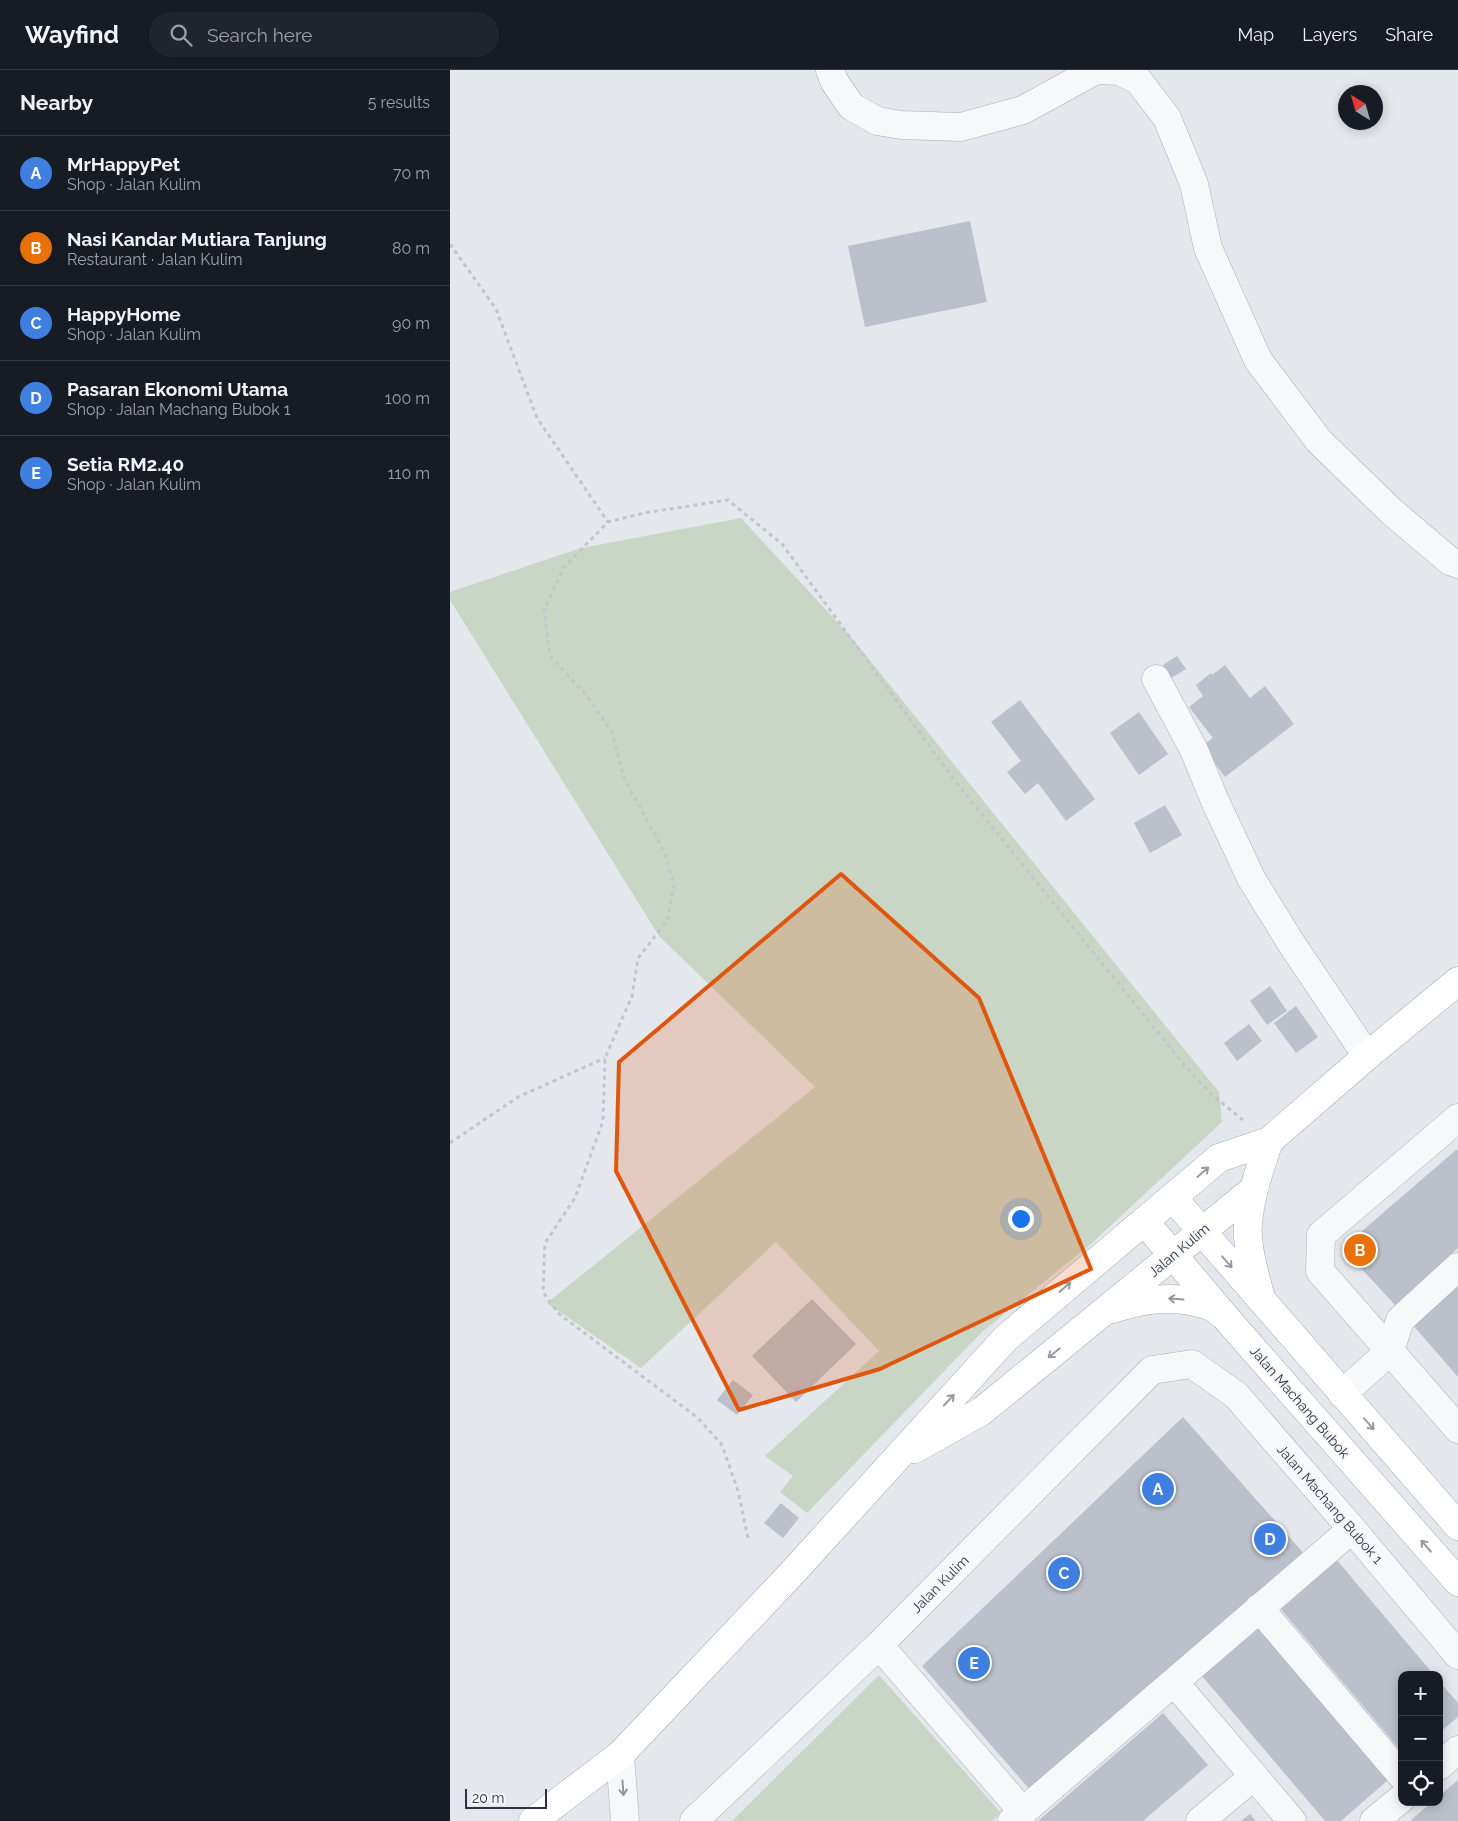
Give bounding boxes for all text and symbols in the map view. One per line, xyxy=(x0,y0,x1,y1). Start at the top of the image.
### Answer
search box xyxy=(149,12,499,57)
text: Wayfind xyxy=(25,20,119,49)
icon: search xyxy=(167,21,195,49)
text: Search here xyxy=(207,24,312,46)
text: Map xyxy=(1238,24,1274,45)
text: Layers xyxy=(1302,24,1357,45)
text: Share xyxy=(1385,24,1433,45)
north arrow xyxy=(1338,85,1383,130)
text: Nearby xyxy=(20,90,93,115)
text: 5 results xyxy=(368,93,430,112)
text: MrHappyPet xyxy=(67,153,180,175)
text: A xyxy=(31,164,41,183)
text: 70 m xyxy=(393,164,430,183)
text: Shop · Jalan Kulim xyxy=(67,175,201,194)
text: Nasi Kandar Mutiara Tanjung xyxy=(67,228,327,250)
text: B xyxy=(31,239,41,258)
text: 80 m xyxy=(392,239,430,258)
text: Restaurant · Jalan Kulim xyxy=(67,250,242,269)
text: HappyHome xyxy=(67,303,181,325)
text: C xyxy=(31,314,41,333)
text: 90 m xyxy=(392,314,430,333)
text: Shop · Jalan Kulim xyxy=(67,325,201,344)
text: Pasaran Ekonomi Utama xyxy=(67,378,288,400)
text: D xyxy=(30,389,42,408)
text: 100 m xyxy=(385,389,430,408)
text: Shop · Jalan Machang Bubok 1 xyxy=(67,400,291,419)
text: Setia RM2.40 xyxy=(67,453,184,475)
text: E xyxy=(31,464,41,483)
text: 110 m xyxy=(388,464,430,483)
text: Shop · Jalan Kulim xyxy=(67,475,201,494)
one-way arrow xyxy=(1197,1166,1210,1178)
your location xyxy=(1008,1206,1034,1232)
street label: Jalan Kulim xyxy=(1145,1220,1213,1280)
pin: B xyxy=(1344,1231,1376,1269)
one-way arrow xyxy=(1221,1255,1232,1268)
one-way arrow xyxy=(1059,1282,1072,1293)
one-way arrow xyxy=(1168,1295,1184,1304)
street label: Jalan Machang Bubok xyxy=(1247,1343,1353,1462)
one-way arrow xyxy=(1048,1347,1061,1358)
one-way arrow xyxy=(943,1394,955,1407)
one-way arrow xyxy=(1363,1417,1374,1430)
street label: Jalan Machang Bubok 1 xyxy=(1274,1441,1386,1567)
pin: A xyxy=(1142,1470,1174,1508)
pin: D xyxy=(1254,1520,1286,1558)
one-way arrow xyxy=(1420,1539,1432,1552)
street label: Jalan Kulim xyxy=(908,1552,972,1616)
pin: C xyxy=(1048,1554,1080,1592)
pin: E xyxy=(958,1644,990,1682)
map controls xyxy=(1398,1671,1443,1806)
button: + xyxy=(1398,1671,1443,1716)
button: − xyxy=(1398,1716,1443,1761)
button: locate xyxy=(1398,1761,1443,1806)
one-way arrow xyxy=(618,1780,627,1796)
scale bar xyxy=(465,1786,548,1809)
text: 20 m xyxy=(472,1790,504,1806)

